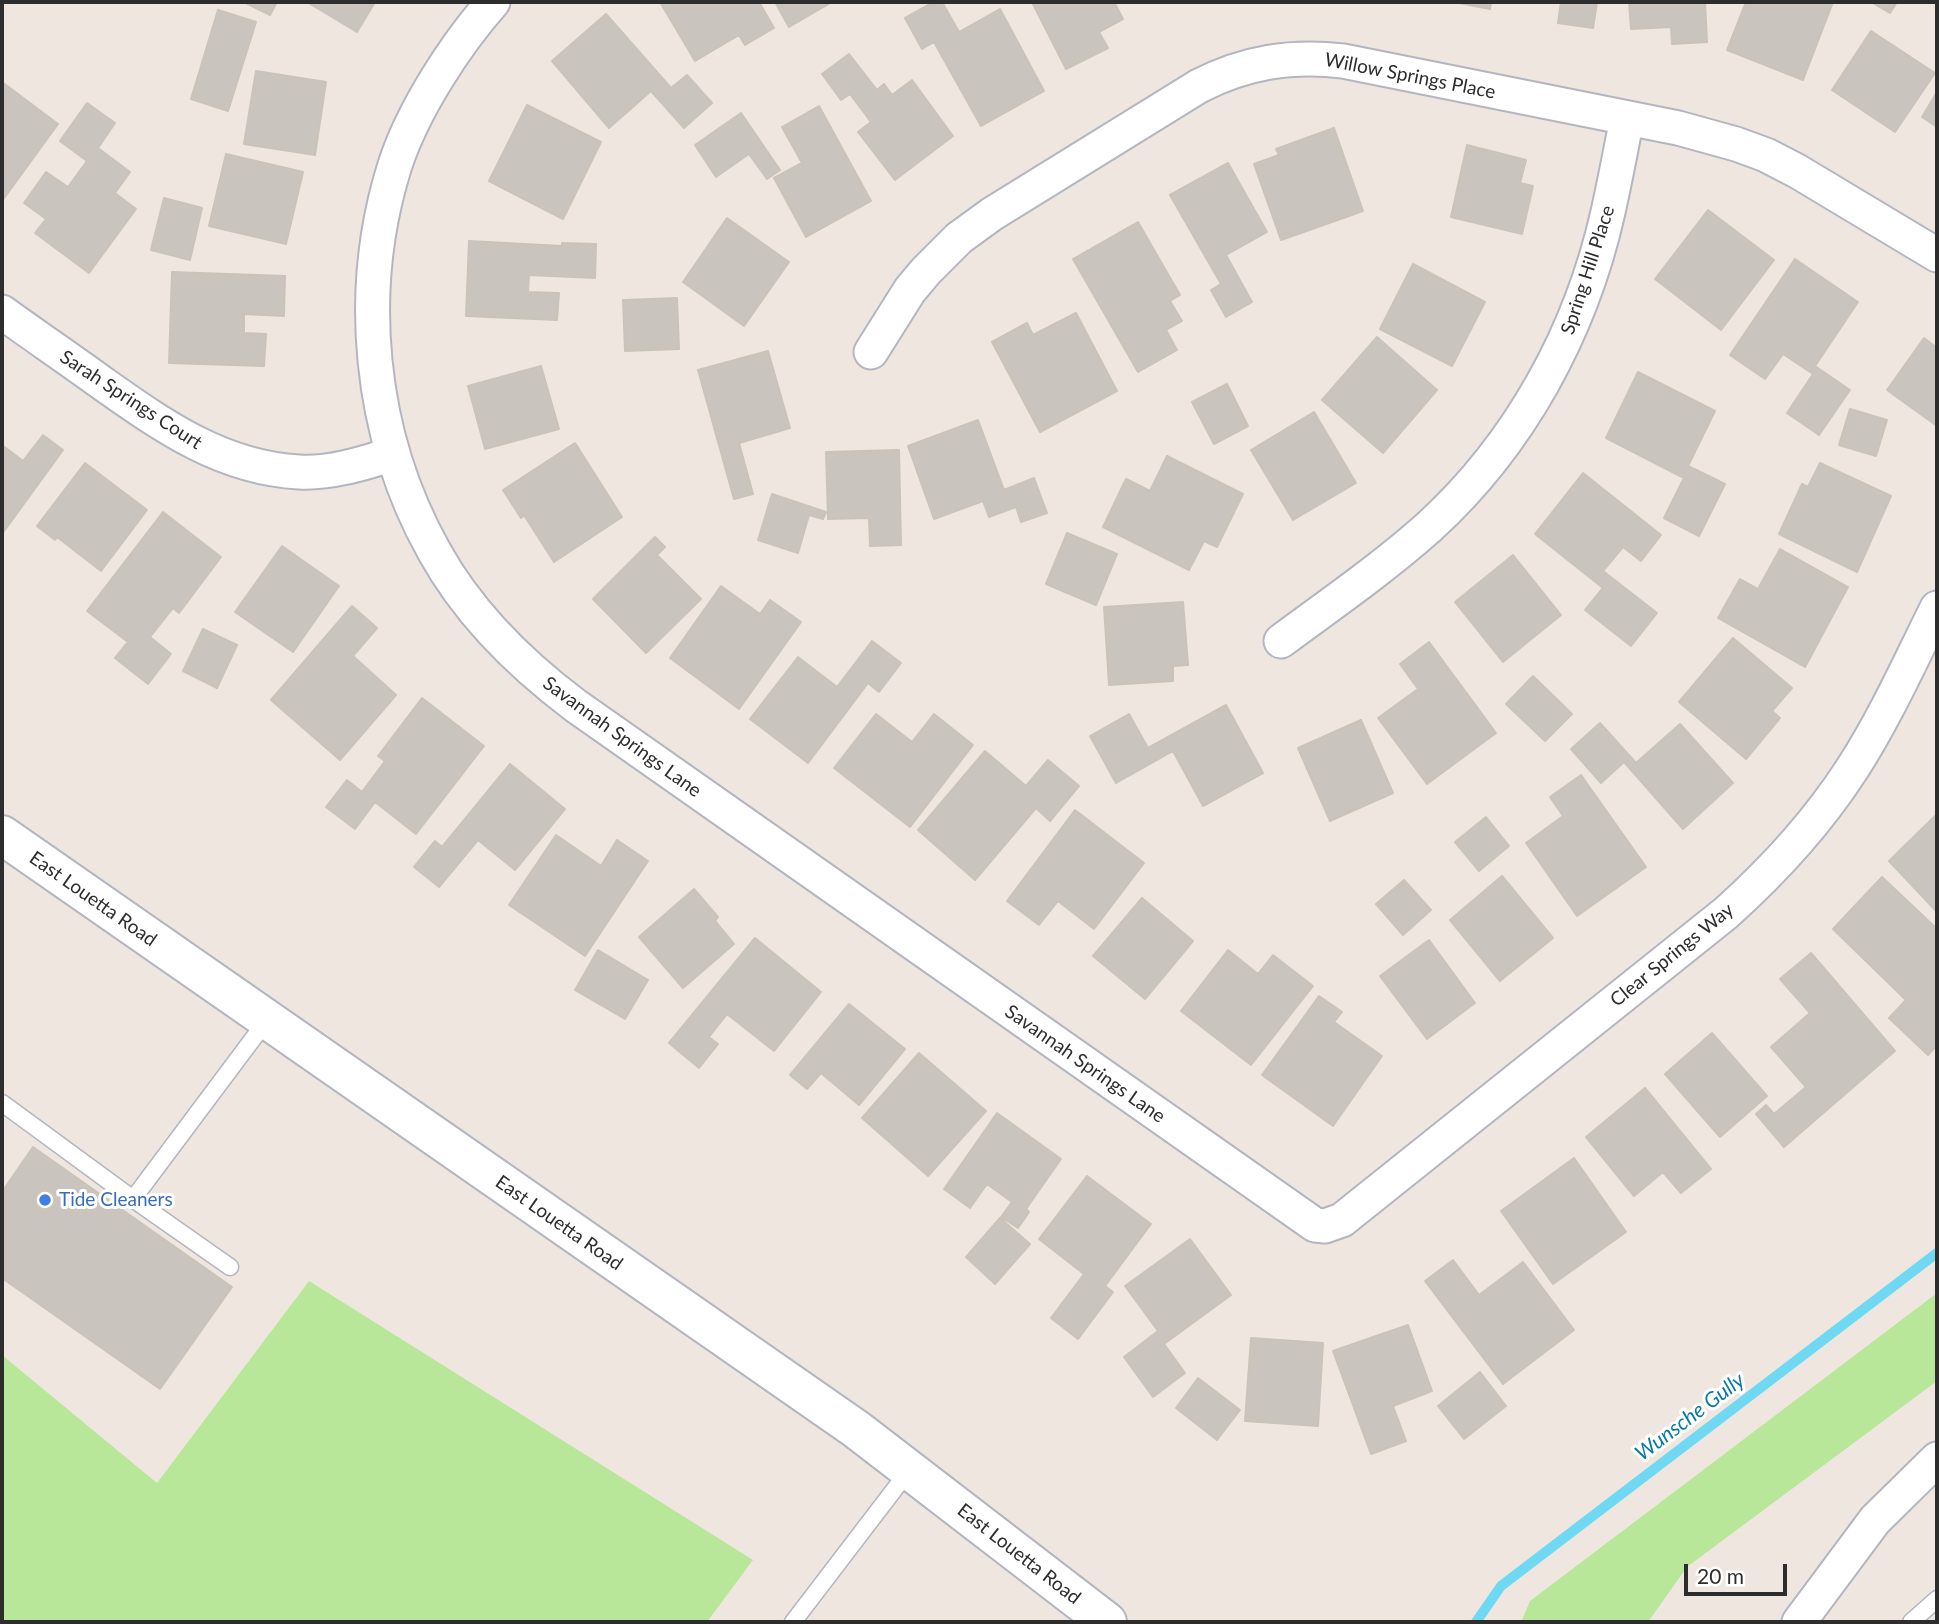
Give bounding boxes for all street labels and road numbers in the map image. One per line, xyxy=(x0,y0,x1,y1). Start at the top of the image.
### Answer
street label: Willow Springs Place xyxy=(1323,48,1497,104)
street label: Spring Hill Place xyxy=(1556,203,1620,337)
street label: Sarah Springs Court xyxy=(56,346,206,454)
street label: Savannah Springs Lane xyxy=(538,672,706,802)
street label: East Louetta Road xyxy=(25,847,161,951)
street label: Clear Springs Way xyxy=(1606,898,1738,1012)
street label: Savannah Springs Lane xyxy=(1001,1000,1169,1128)
street label: East Louetta Road xyxy=(491,1171,627,1275)
street label: East Louetta Road xyxy=(953,1499,1085,1609)

